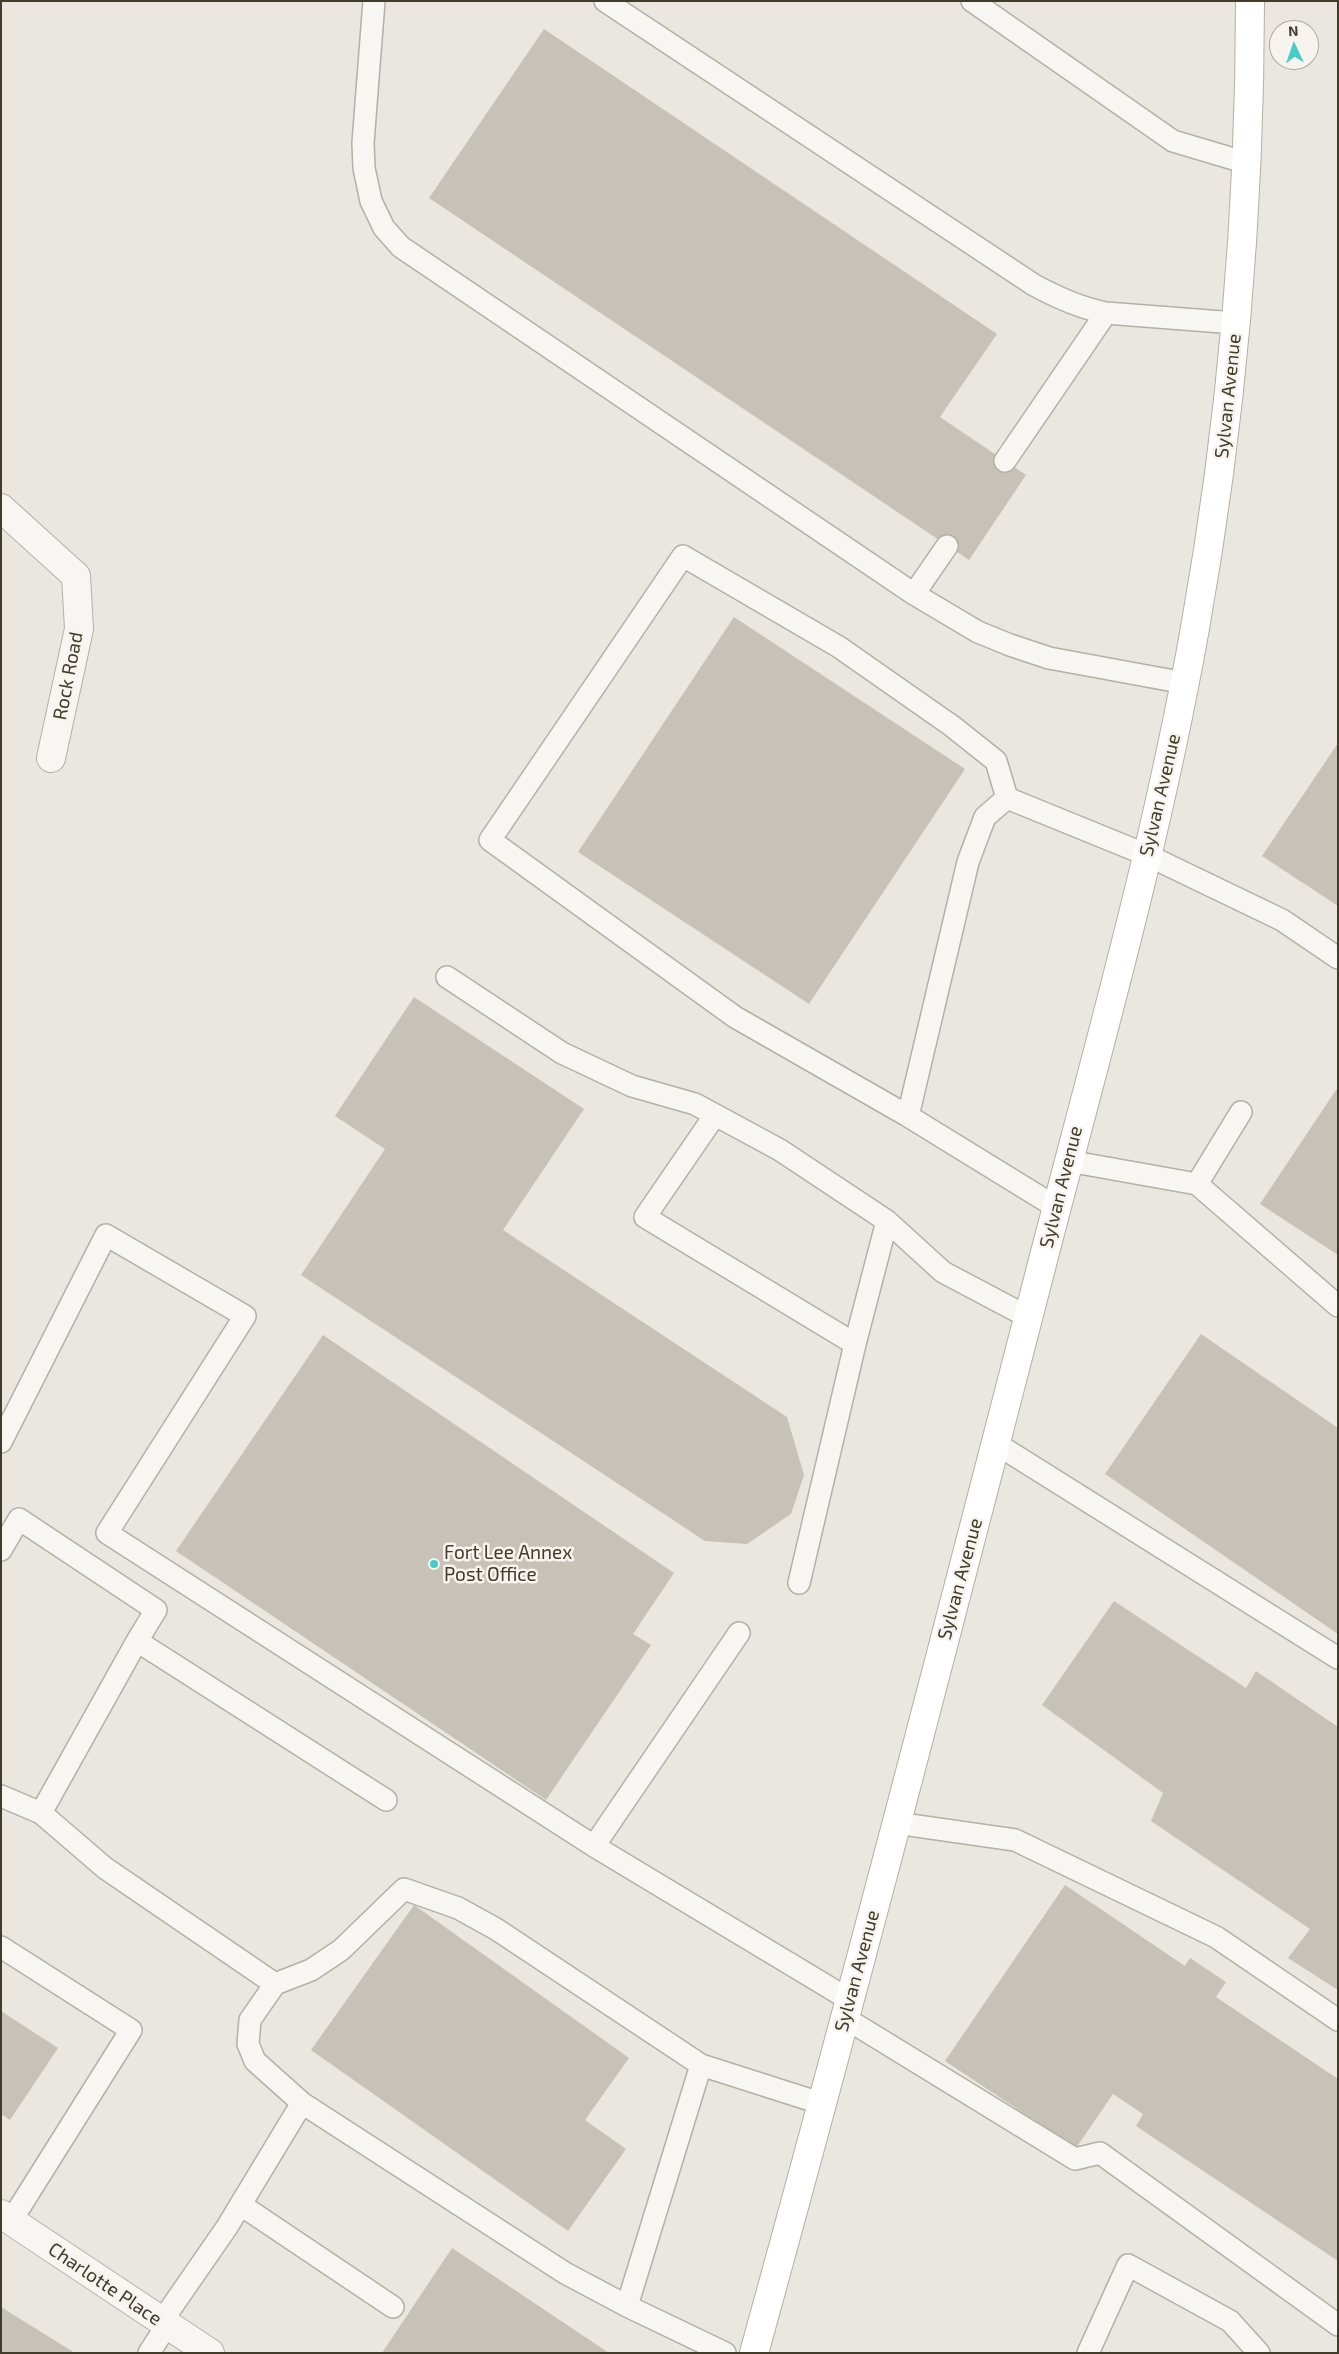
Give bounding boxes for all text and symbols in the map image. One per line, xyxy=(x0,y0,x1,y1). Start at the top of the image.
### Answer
north arrow xyxy=(1269,20,1319,70)
text: N xyxy=(1288,22,1299,39)
street label: Sylvan Avenue xyxy=(1210,333,1246,459)
street label: Rock Road xyxy=(48,630,88,722)
street label: Sylvan Avenue xyxy=(1135,731,1185,859)
street label: Sylvan Avenue xyxy=(1035,1124,1087,1250)
street label: Sylvan Avenue xyxy=(933,1516,987,1642)
place label: Fort Lee Annex Post Office xyxy=(444,1542,572,1586)
marker: Fort Lee Annex Post Office xyxy=(428,1558,440,1570)
street label: Sylvan Avenue xyxy=(830,1908,884,2034)
street label: Charlotte Place xyxy=(44,2238,166,2330)

